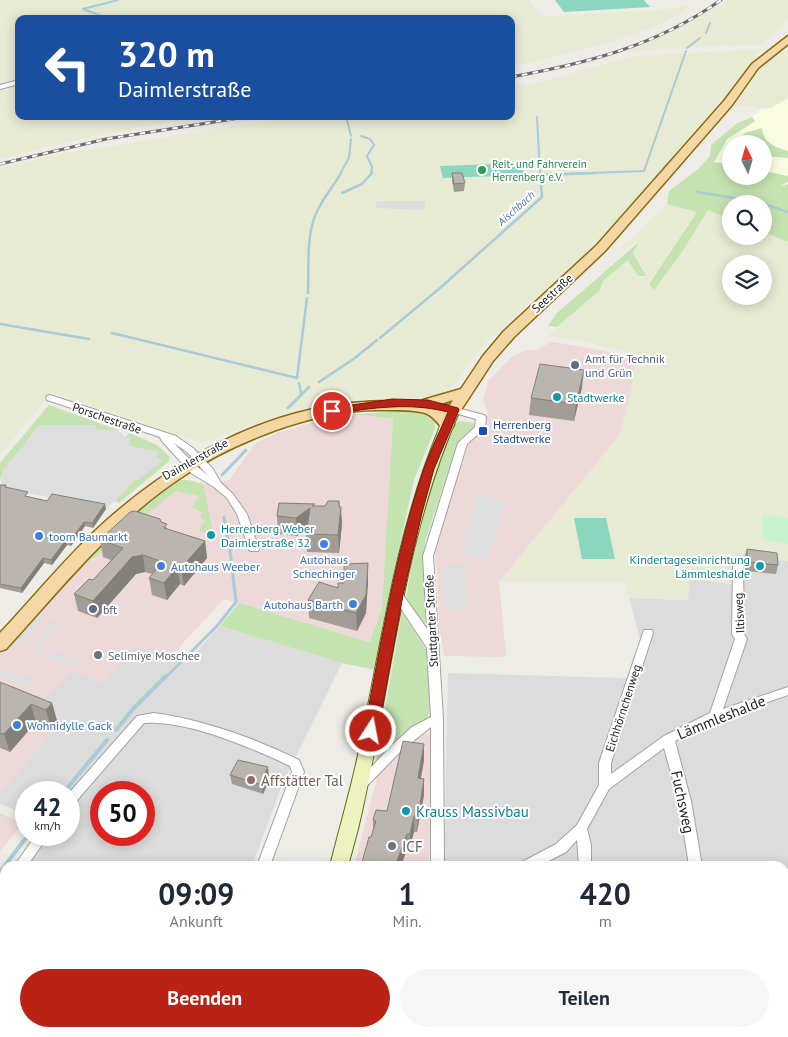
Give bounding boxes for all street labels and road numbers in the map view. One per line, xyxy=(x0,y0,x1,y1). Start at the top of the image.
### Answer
street label: Seestraße xyxy=(528,270,576,316)
street label: Porschestraße xyxy=(70,399,144,437)
street label: Daimlerstraße xyxy=(160,435,230,483)
street label: Stuttgarter Straße xyxy=(421,574,441,668)
street label: Iltisweg xyxy=(730,592,748,634)
street label: Eichhörnchenweg xyxy=(602,662,644,754)
street label: Lämmleshalde xyxy=(674,691,768,743)
street label: Fuchsweg xyxy=(667,769,699,835)

